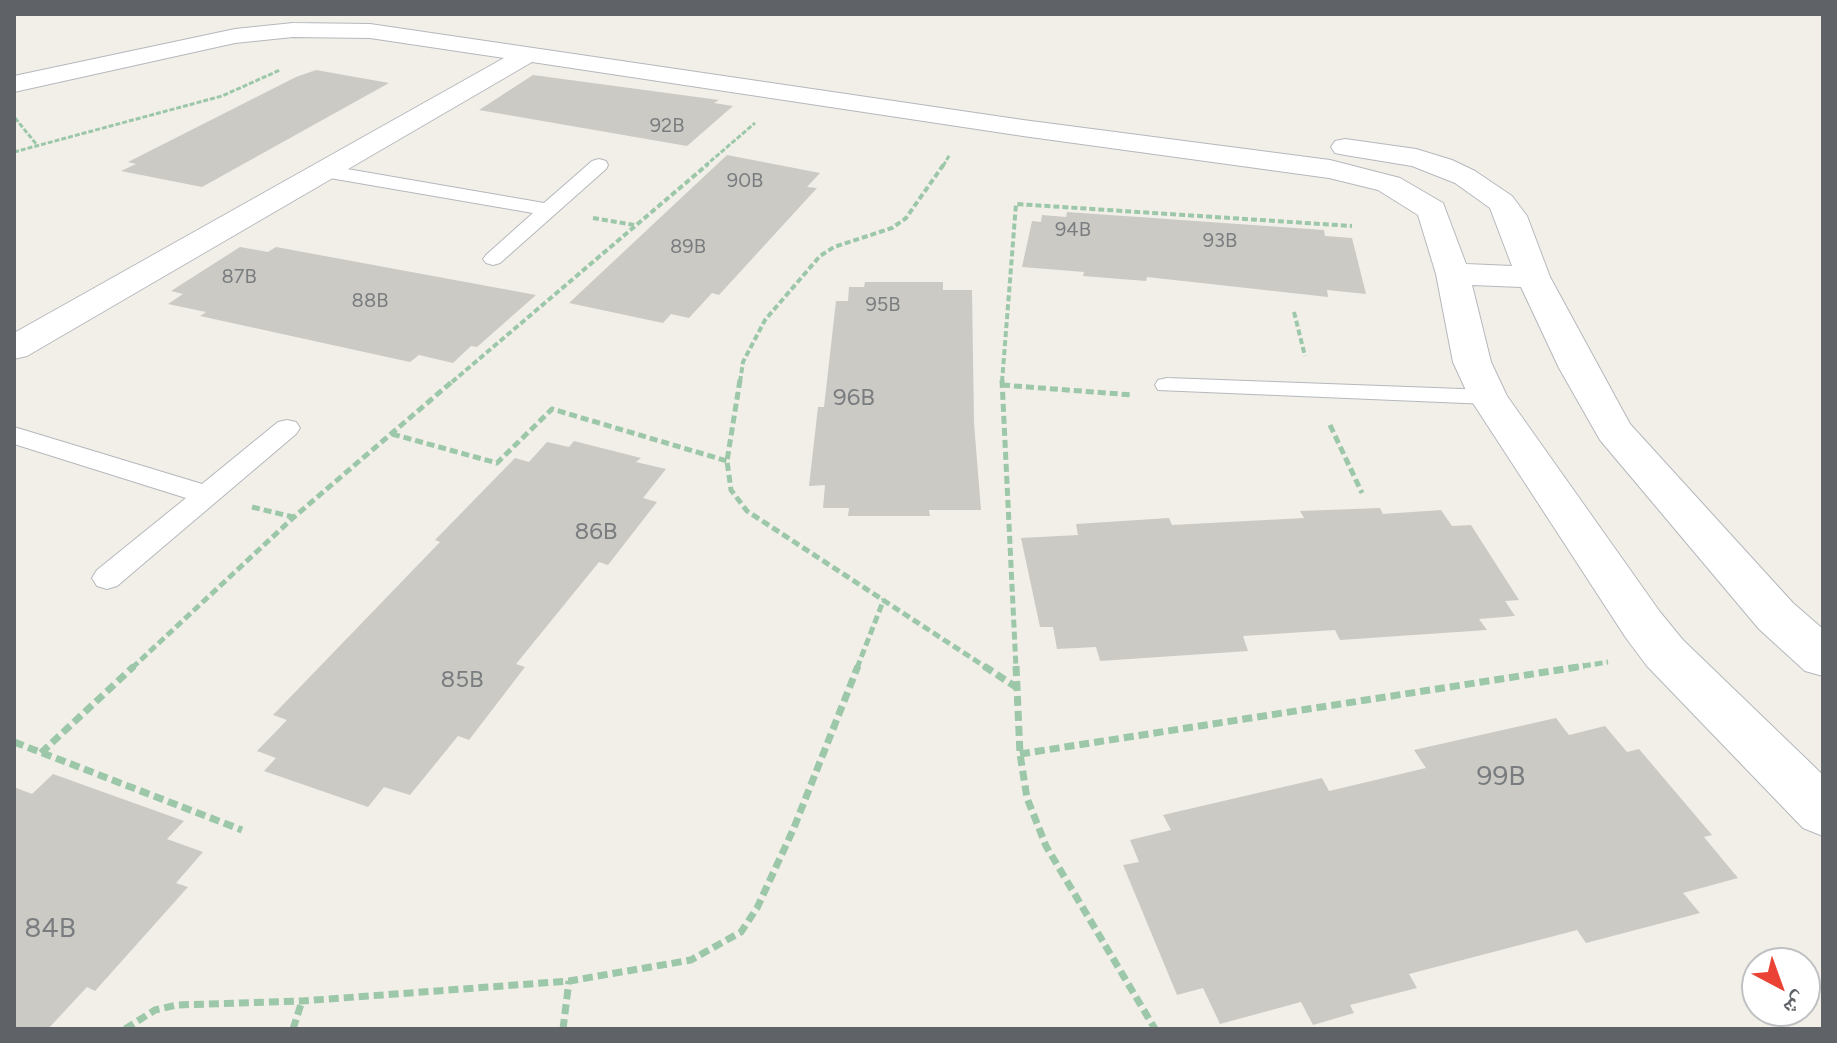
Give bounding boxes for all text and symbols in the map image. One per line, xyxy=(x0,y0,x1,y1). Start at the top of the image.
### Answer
house number: 92B xyxy=(650,114,684,138)
house number: 90B xyxy=(727,169,763,193)
house number: 94B xyxy=(1055,218,1091,242)
house number: 93B xyxy=(1203,229,1237,253)
house number: 89B xyxy=(670,235,706,259)
house number: 87B xyxy=(221,265,257,289)
house number: 88B xyxy=(352,289,388,313)
house number: 95B xyxy=(865,293,901,317)
house number: 96B xyxy=(833,384,875,412)
house number: 86B xyxy=(575,518,617,546)
house number: 85B xyxy=(440,666,484,694)
house number: 99B xyxy=(1477,760,1525,794)
house number: 84B xyxy=(24,912,76,946)
north arrow xyxy=(1741,947,1821,1027)
text: ش xyxy=(1778,986,1813,1022)

